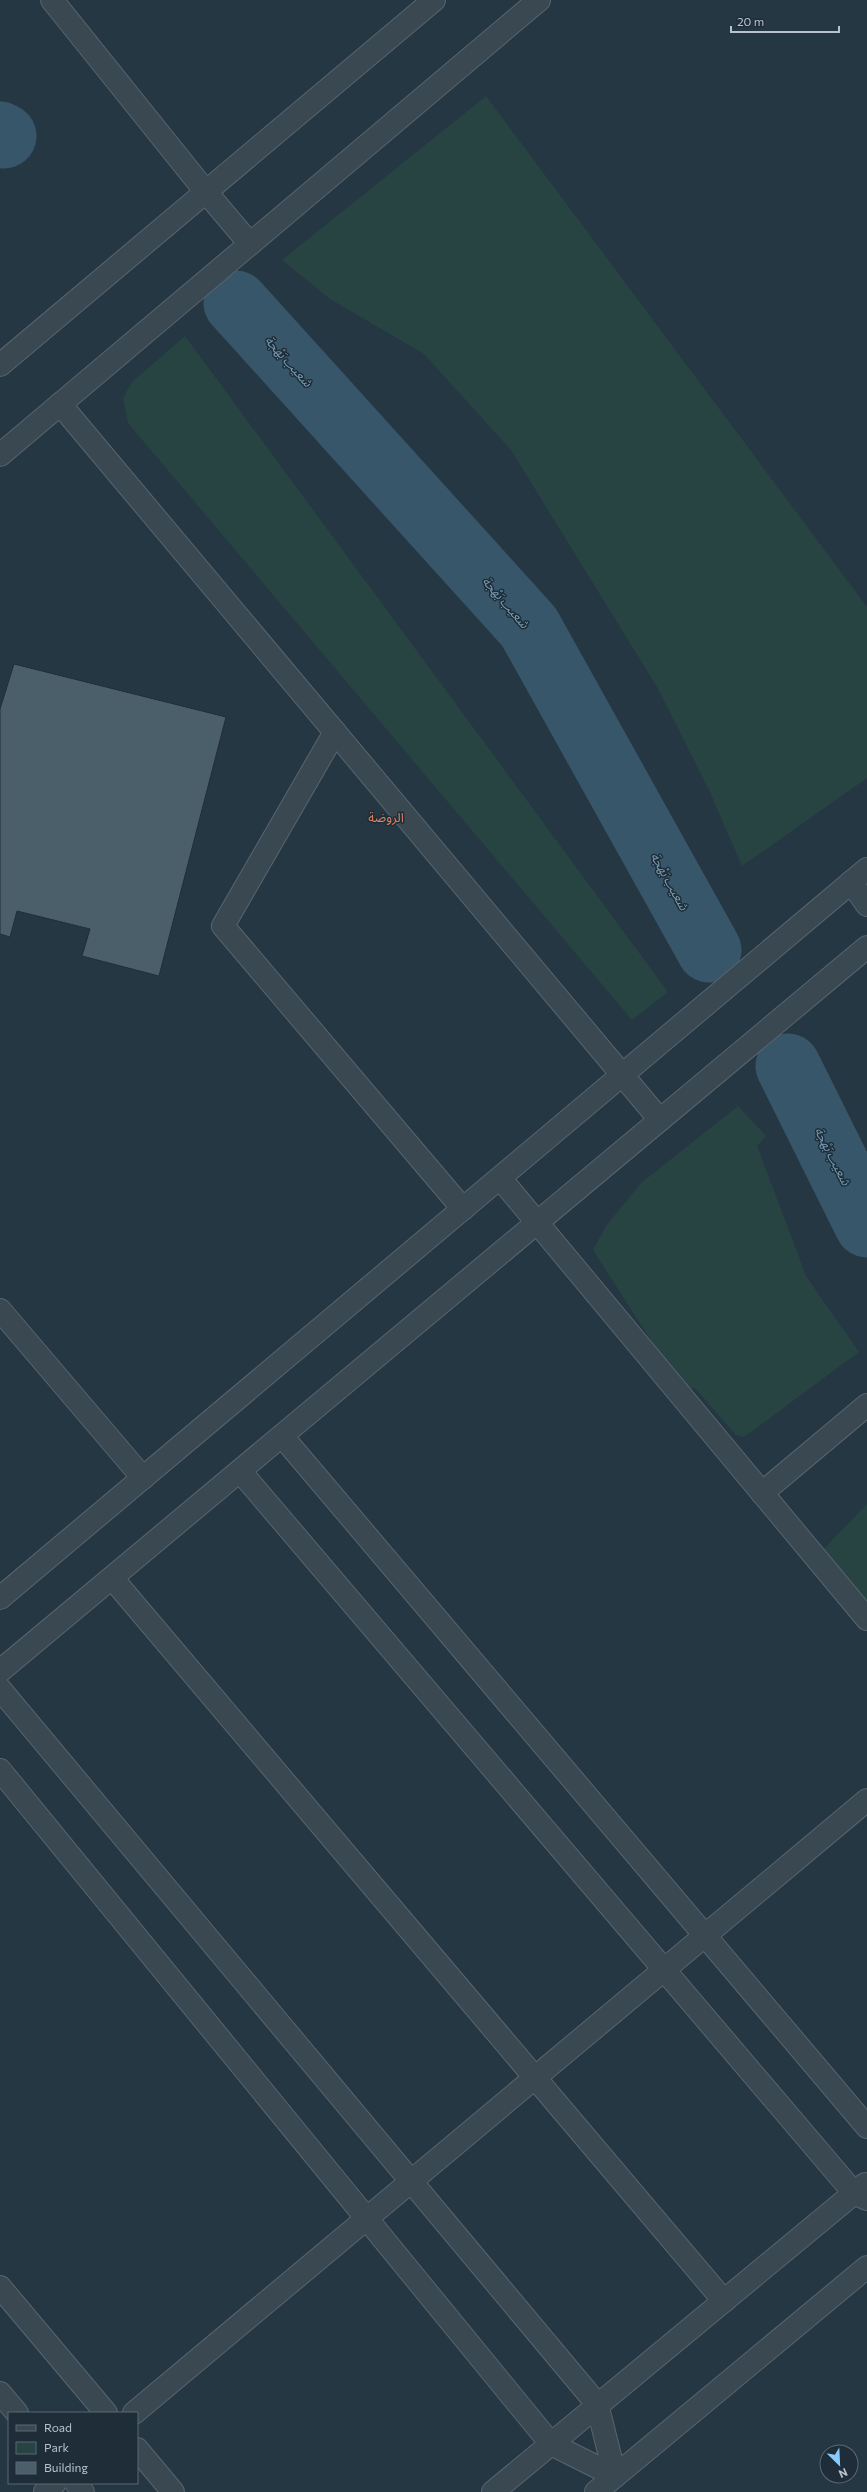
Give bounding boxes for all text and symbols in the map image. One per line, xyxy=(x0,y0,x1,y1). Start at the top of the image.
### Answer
scale bar xyxy=(731,8,839,34)
text: 20 m xyxy=(737,14,764,28)
water label: شعيب بَهْجة xyxy=(262,332,317,391)
water label: شعيب بَهْجة xyxy=(479,573,533,632)
district label: الروضة xyxy=(368,809,404,825)
water label: شعيب بَهْجة xyxy=(647,849,693,913)
water label: شعيب بَهْجة xyxy=(811,1124,855,1189)
legend xyxy=(8,2412,138,2484)
text: Road xyxy=(44,2420,72,2434)
text: Park xyxy=(44,2440,70,2454)
north arrow xyxy=(819,2444,859,2484)
text: Building xyxy=(44,2460,88,2474)
text: N xyxy=(837,2466,850,2481)

